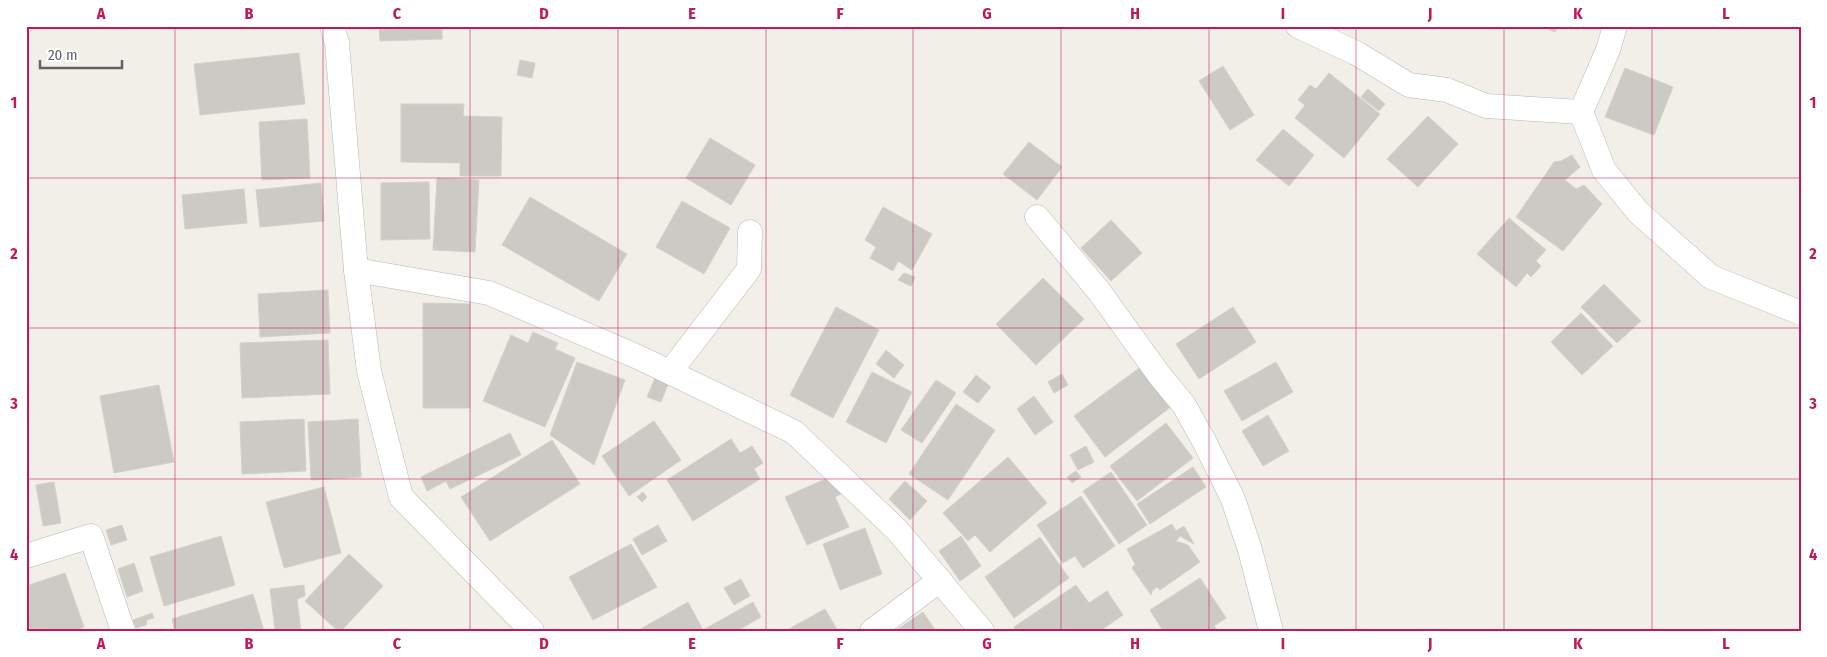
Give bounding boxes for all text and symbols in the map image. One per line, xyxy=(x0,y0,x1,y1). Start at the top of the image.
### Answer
text: A xyxy=(96,4,106,23)
text: B xyxy=(245,4,254,23)
text: C xyxy=(393,4,402,23)
text: D xyxy=(539,4,549,23)
text: E xyxy=(688,4,696,23)
text: F xyxy=(836,4,844,23)
text: G xyxy=(982,4,992,23)
text: H xyxy=(1130,4,1140,23)
text: I xyxy=(1281,4,1285,23)
text: J xyxy=(1427,4,1432,23)
text: K xyxy=(1573,4,1583,23)
text: L xyxy=(1722,4,1730,23)
scale bar xyxy=(40,38,122,70)
text: 20 m xyxy=(48,46,78,64)
text: 1 xyxy=(11,93,17,112)
text: 1 xyxy=(1810,93,1816,112)
text: 2 xyxy=(9,244,18,263)
text: 2 xyxy=(1808,244,1817,263)
text: 3 xyxy=(9,394,18,413)
text: 3 xyxy=(1808,394,1817,413)
text: 4 xyxy=(10,545,18,564)
text: 4 xyxy=(1809,545,1817,564)
text: A xyxy=(96,634,106,653)
text: B xyxy=(245,634,254,653)
text: C xyxy=(393,634,402,653)
text: D xyxy=(539,634,549,653)
text: E xyxy=(688,634,696,653)
text: F xyxy=(836,634,844,653)
text: G xyxy=(982,634,992,653)
text: H xyxy=(1130,634,1140,653)
text: I xyxy=(1281,634,1285,653)
text: J xyxy=(1427,634,1432,653)
text: K xyxy=(1573,634,1583,653)
text: L xyxy=(1722,634,1730,653)

